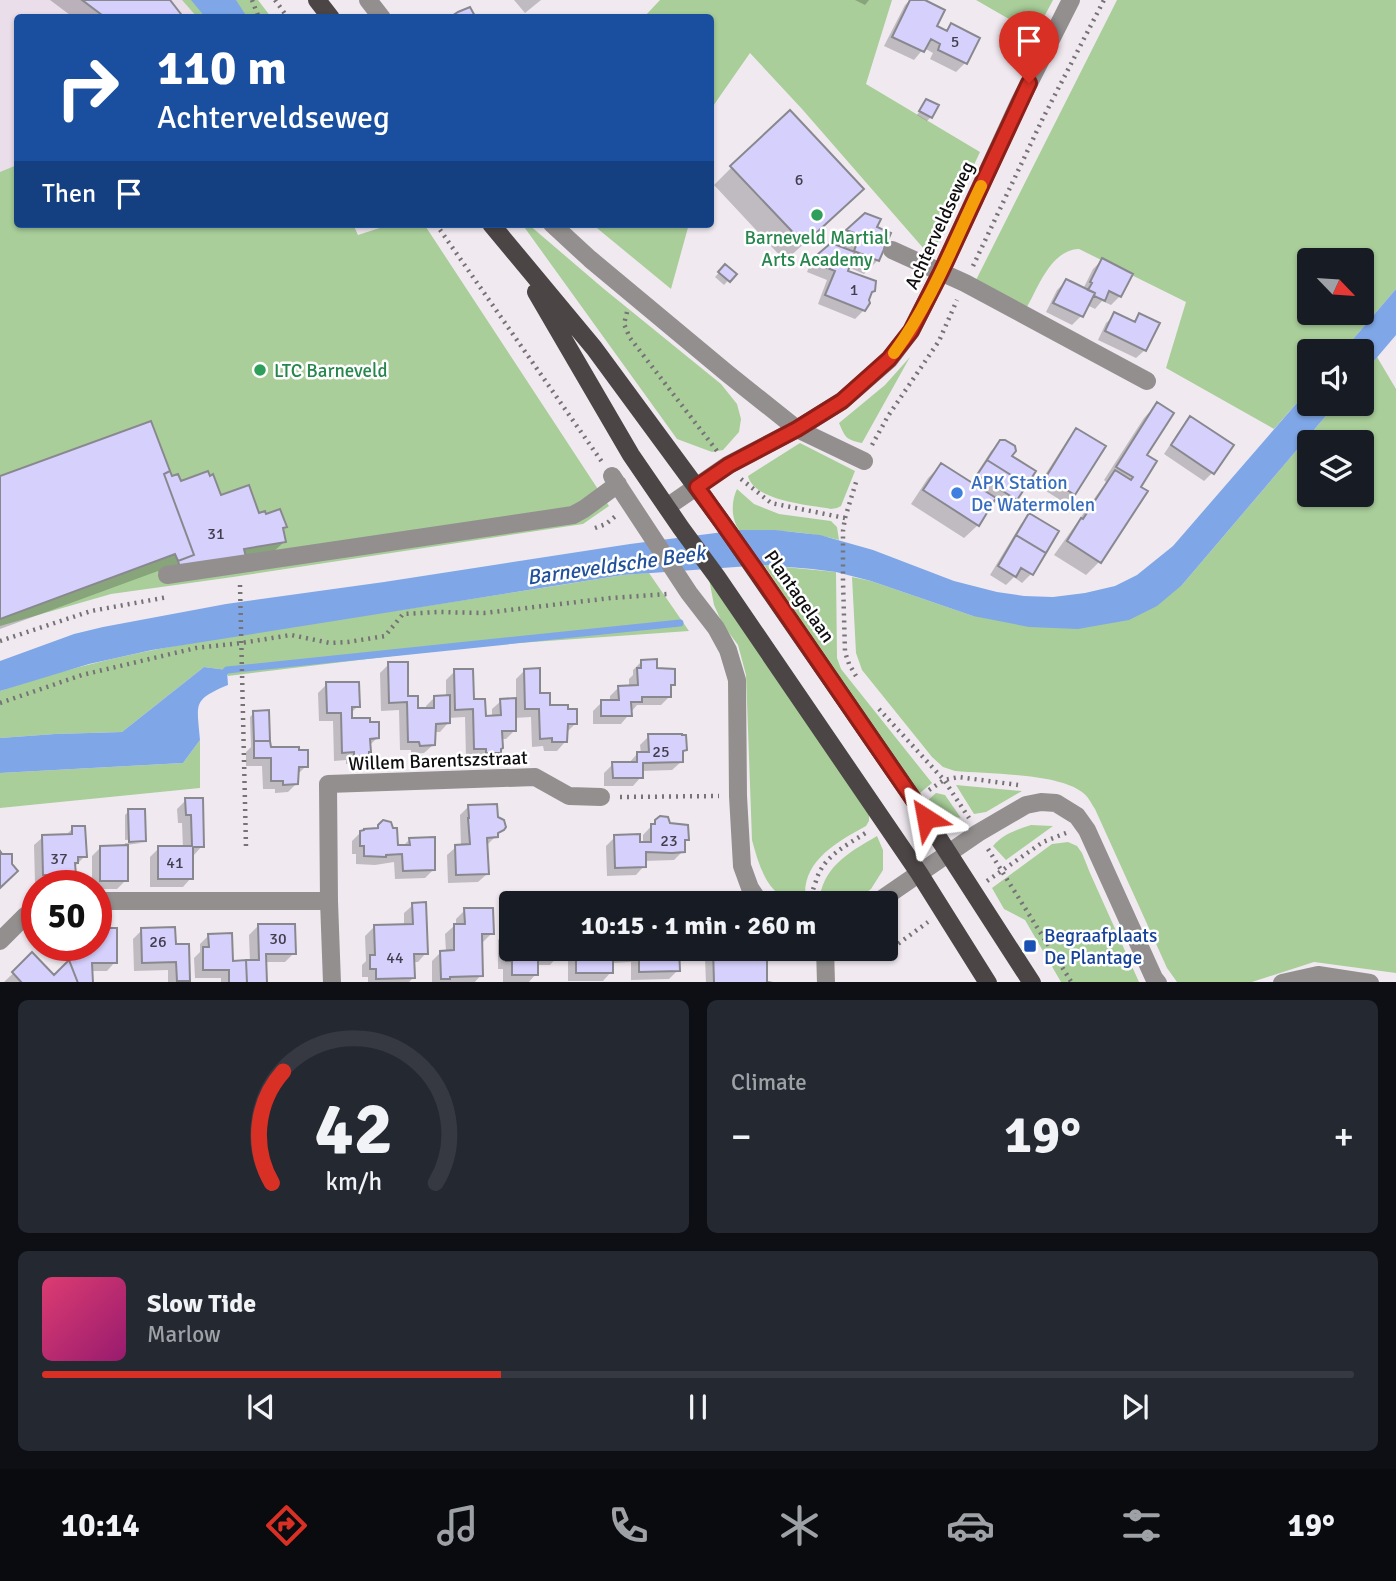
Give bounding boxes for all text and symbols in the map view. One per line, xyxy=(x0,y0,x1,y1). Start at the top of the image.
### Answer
pin xyxy=(999,11,1059,83)
icon: arrive xyxy=(1010,22,1048,60)
house number: 5 xyxy=(951,32,959,52)
text: 110 m xyxy=(157,38,287,98)
icon: right xyxy=(42,42,133,133)
text: Achterveldseweg xyxy=(157,98,390,137)
street label: Achterveldseweg xyxy=(900,158,980,293)
house number: 6 xyxy=(795,170,803,190)
icon: arrive xyxy=(110,175,148,213)
text: Then xyxy=(42,178,96,210)
marker: Barneveld Martial Arts Academy xyxy=(809,207,825,223)
place label: Barneveld Martial Arts Academy xyxy=(745,226,889,272)
north arrow xyxy=(1297,248,1374,326)
map controls xyxy=(1297,248,1374,507)
house number: 1 xyxy=(850,280,858,300)
button: sound xyxy=(1297,339,1374,416)
place label: LTC Barneveld xyxy=(274,359,388,383)
marker: LTC Barneveld xyxy=(252,362,268,378)
button: layers xyxy=(1297,430,1374,507)
place label: APK Station De Watermolen xyxy=(971,471,1095,517)
marker: APK Station De Watermolen xyxy=(949,485,965,501)
house number: 31 xyxy=(207,524,225,544)
water label: Barneveldsche Beek xyxy=(525,539,709,590)
street label: Plantagelaan xyxy=(759,546,840,647)
house number: 25 xyxy=(652,742,670,762)
street label: Willem Barentszstraat xyxy=(348,746,528,776)
position arrow xyxy=(889,781,963,855)
house number: 23 xyxy=(660,831,678,851)
house number: 37 xyxy=(50,849,68,869)
house number: 41 xyxy=(166,853,184,873)
speed limit sign: 50 xyxy=(21,870,112,961)
text: 10:15 · 1 min · 260 m xyxy=(581,910,816,942)
place label: Begraafplaats De Plantage xyxy=(1044,924,1157,970)
house number: 30 xyxy=(269,929,287,949)
house number: 26 xyxy=(149,932,167,952)
marker: Begraafplaats De Plantage xyxy=(1022,938,1038,954)
house number: 44 xyxy=(386,948,404,968)
text: Climate xyxy=(731,1068,807,1097)
text: 42 xyxy=(314,1085,393,1174)
text: 19° xyxy=(1004,1103,1081,1167)
text: − xyxy=(731,1113,752,1160)
text: + xyxy=(1333,1113,1354,1160)
text: km/h xyxy=(325,1165,382,1196)
text: Slow Tide xyxy=(147,1288,256,1320)
text: Marlow xyxy=(147,1320,221,1349)
icon: previous xyxy=(242,1388,280,1426)
icon: pause xyxy=(679,1388,717,1426)
icon: next xyxy=(1116,1388,1154,1426)
icon: directions xyxy=(262,1501,311,1550)
icon: music xyxy=(433,1501,482,1550)
icon: phone xyxy=(604,1501,653,1550)
icon: climate xyxy=(775,1501,824,1550)
icon: car xyxy=(946,1501,995,1550)
icon: filters xyxy=(1117,1501,1166,1550)
text: 10:14 xyxy=(61,1506,140,1545)
text: 19° xyxy=(1288,1506,1335,1545)

